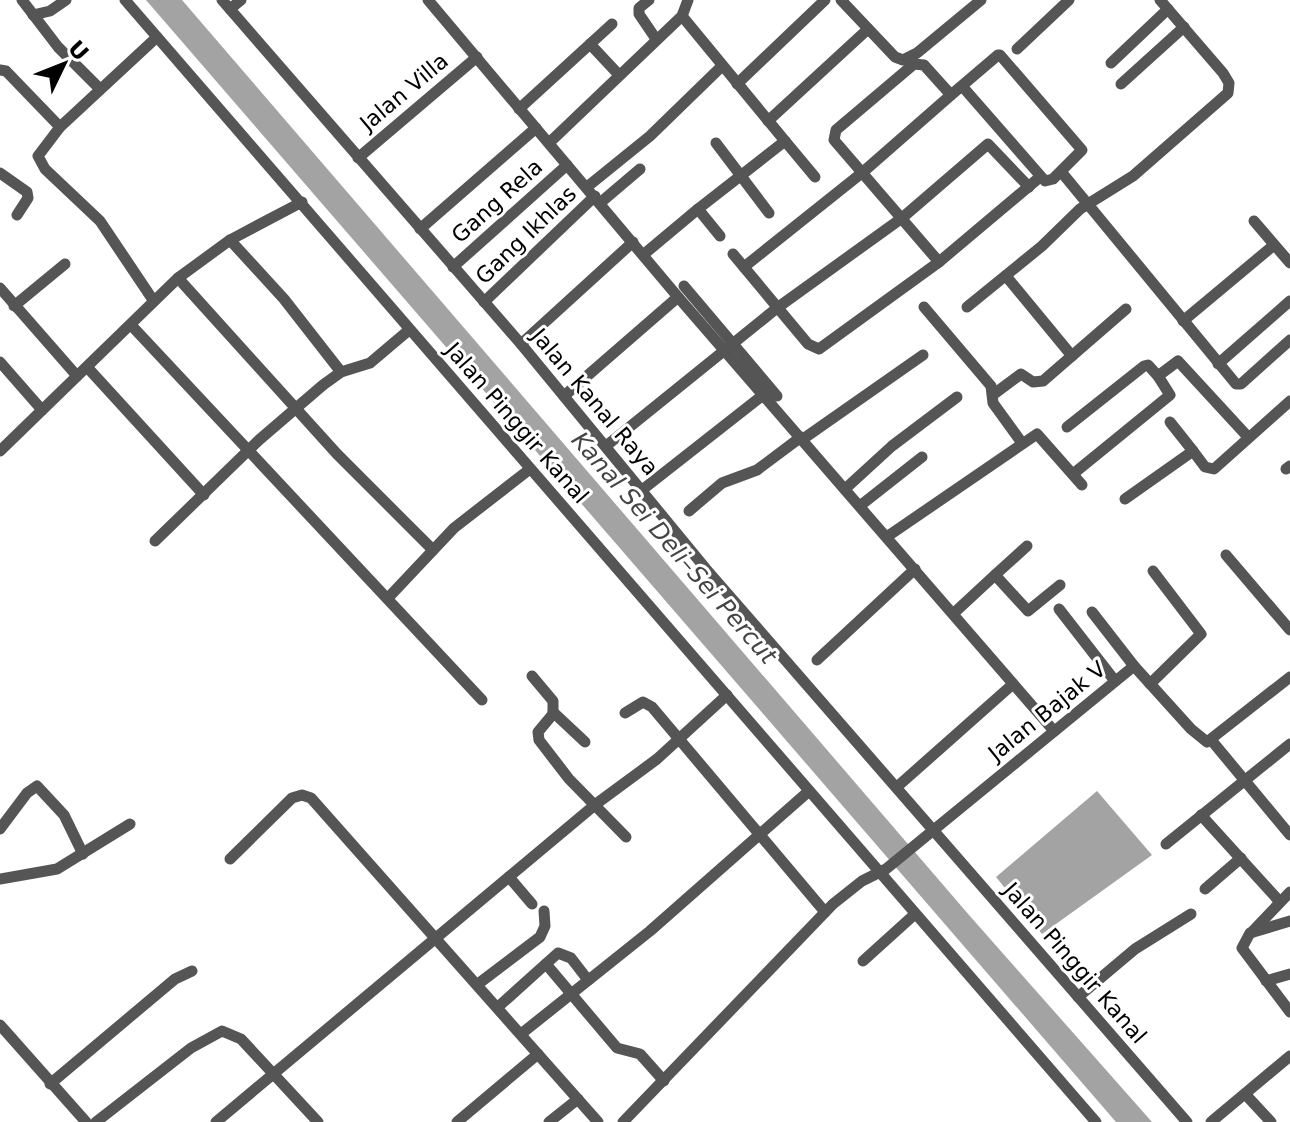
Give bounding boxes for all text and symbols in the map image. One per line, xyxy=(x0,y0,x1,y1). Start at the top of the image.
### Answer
north arrow xyxy=(24,24,104,104)
text: U xyxy=(63,36,93,66)
street label: Jalan Villa xyxy=(353,48,453,137)
street label: Gang Rela xyxy=(447,154,547,248)
street label: Gang Ikhlas xyxy=(471,181,581,289)
street label: Jalan Kanal Raya xyxy=(525,322,664,480)
street label: Jalan Pinggir Kanal xyxy=(439,336,594,508)
water label: Kanal Sei Deli–Sei Percut xyxy=(566,426,783,671)
street label: Jalan Bajak V xyxy=(982,656,1111,767)
street label: Jalan Pinggir Kanal xyxy=(997,876,1152,1048)

